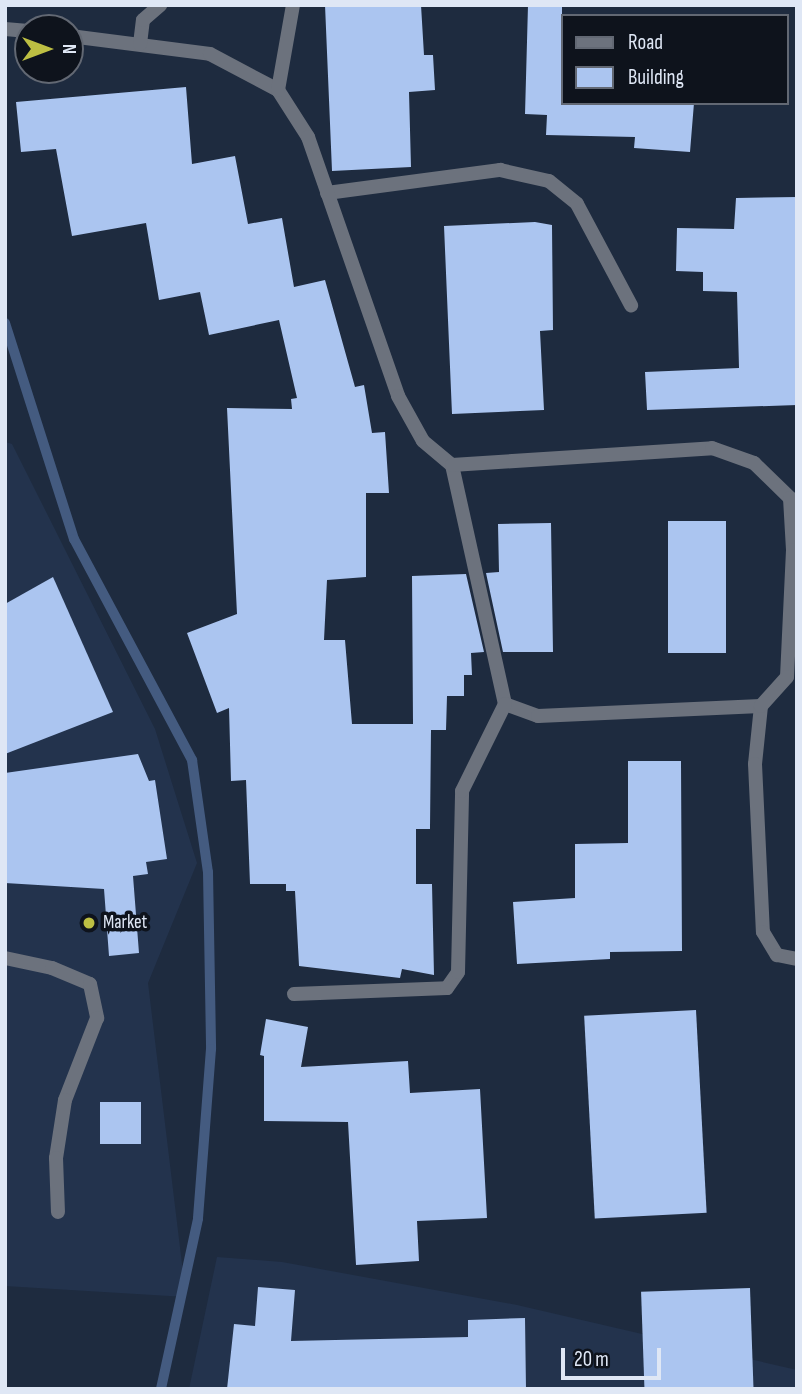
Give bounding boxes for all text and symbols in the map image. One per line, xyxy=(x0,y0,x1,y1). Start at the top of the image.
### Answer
north arrow xyxy=(14,14,84,84)
legend xyxy=(560,14,788,105)
text: Road xyxy=(628,30,663,55)
text: N xyxy=(57,44,80,54)
text: Building xyxy=(628,65,684,90)
place label: Market xyxy=(103,912,147,934)
marker: Market xyxy=(81,915,97,931)
scale bar xyxy=(564,1334,664,1378)
text: 20 m xyxy=(574,1347,609,1372)

